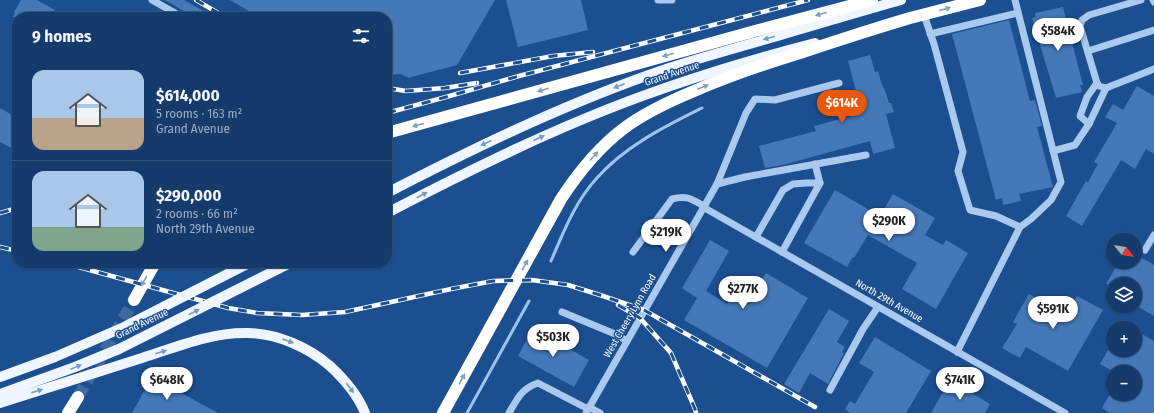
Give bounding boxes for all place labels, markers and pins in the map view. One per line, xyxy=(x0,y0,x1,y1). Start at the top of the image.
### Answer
pin: $584K xyxy=(1030,18,1086,52)
pin: $614K xyxy=(814,90,870,124)
pin: $290K xyxy=(861,208,917,242)
pin: $219K xyxy=(638,219,694,253)
pin: $277K xyxy=(715,276,771,310)
pin: $591K xyxy=(1025,296,1081,330)
pin: $503K xyxy=(525,324,581,358)
pin: $648K xyxy=(139,367,195,401)
pin: $741K xyxy=(932,367,988,401)

